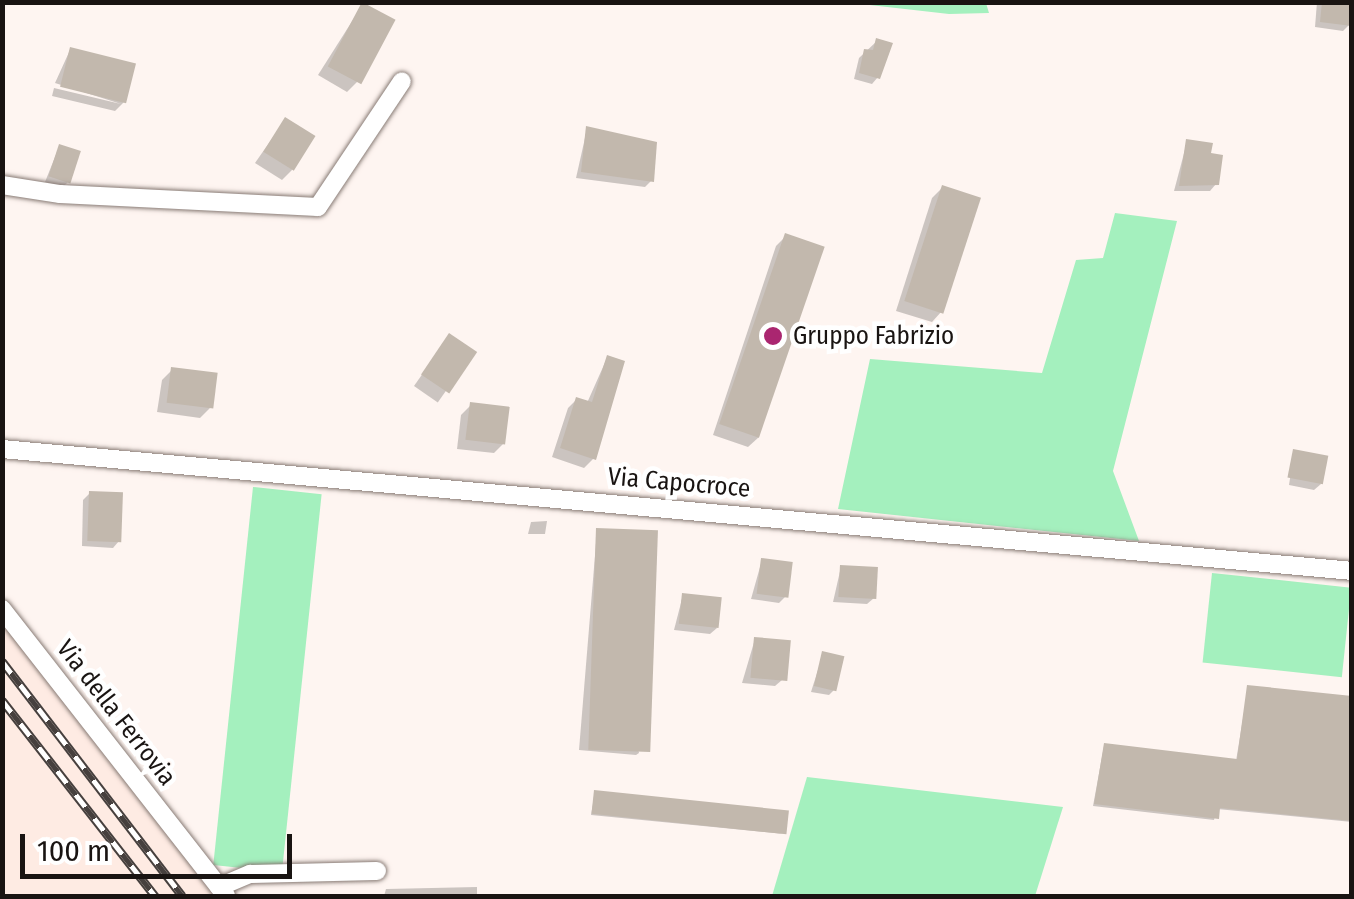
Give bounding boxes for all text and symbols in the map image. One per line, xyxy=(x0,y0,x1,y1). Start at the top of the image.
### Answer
place label: Gruppo Fabrizio xyxy=(793,321,954,351)
marker: Gruppo Fabrizio xyxy=(762,325,784,347)
street label: Via Capocroce xyxy=(607,462,751,504)
street label: Via della Ferrovia xyxy=(50,634,182,792)
scale bar xyxy=(25,814,298,876)
text: 100 m xyxy=(37,833,110,869)

